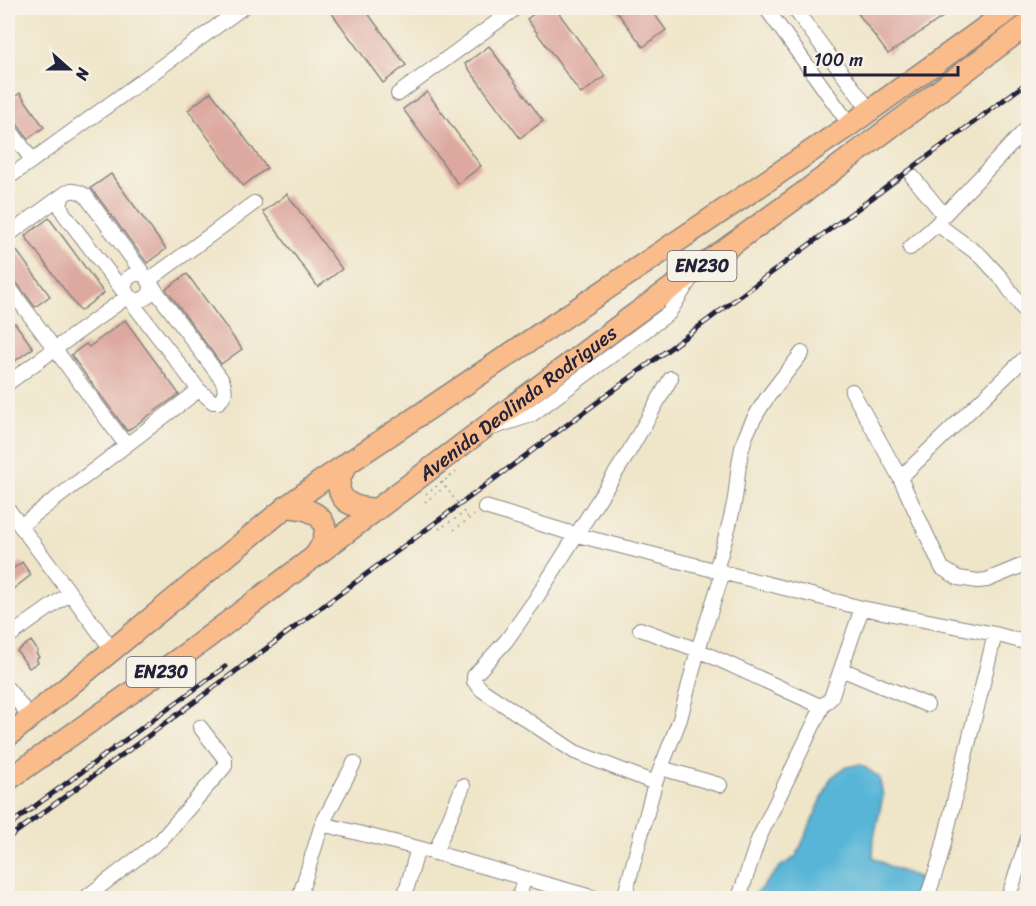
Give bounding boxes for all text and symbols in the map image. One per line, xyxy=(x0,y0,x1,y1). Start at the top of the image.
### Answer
north arrow xyxy=(39,39,99,99)
scale bar xyxy=(805,39,958,77)
text: 100 m xyxy=(814,44,863,76)
text: N xyxy=(67,63,98,85)
road number: EN230 xyxy=(668,251,736,281)
street label: Avenida Deolinda Rodrigues xyxy=(410,316,626,491)
road number: EN230 xyxy=(126,657,195,687)

